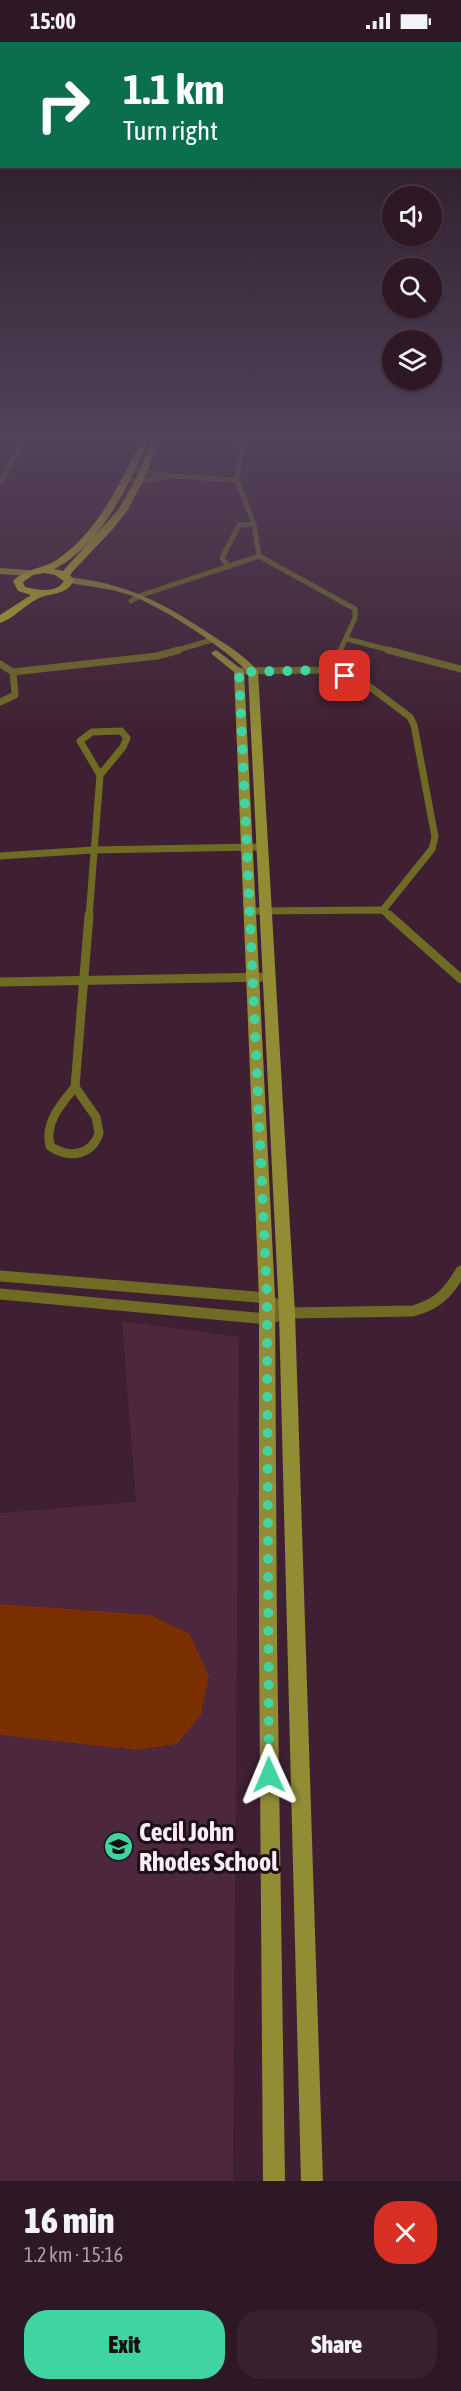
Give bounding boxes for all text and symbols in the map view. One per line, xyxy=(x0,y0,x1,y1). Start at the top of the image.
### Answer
text: 15:00 xyxy=(30,8,76,34)
text: 1.1 km xyxy=(123,65,224,113)
icon: right xyxy=(24,66,102,144)
text: Turn right xyxy=(123,115,218,146)
map controls xyxy=(382,186,442,390)
button: sound xyxy=(382,186,442,246)
button: search xyxy=(382,258,442,318)
button: layers xyxy=(382,330,442,390)
pin xyxy=(319,650,370,701)
icon: arrive xyxy=(328,659,361,692)
position arrow xyxy=(237,1743,301,1807)
place label: Cecil John Rhodes School xyxy=(139,1817,279,1877)
school or university icon: Cecil John Rhodes School xyxy=(102,1831,134,1863)
text: 16 min xyxy=(24,2199,114,2241)
button: close xyxy=(374,2201,437,2264)
text: 1.2 km · 15:16 xyxy=(24,2243,123,2266)
button: Exit xyxy=(24,2310,225,2379)
button: Share xyxy=(237,2310,437,2379)

